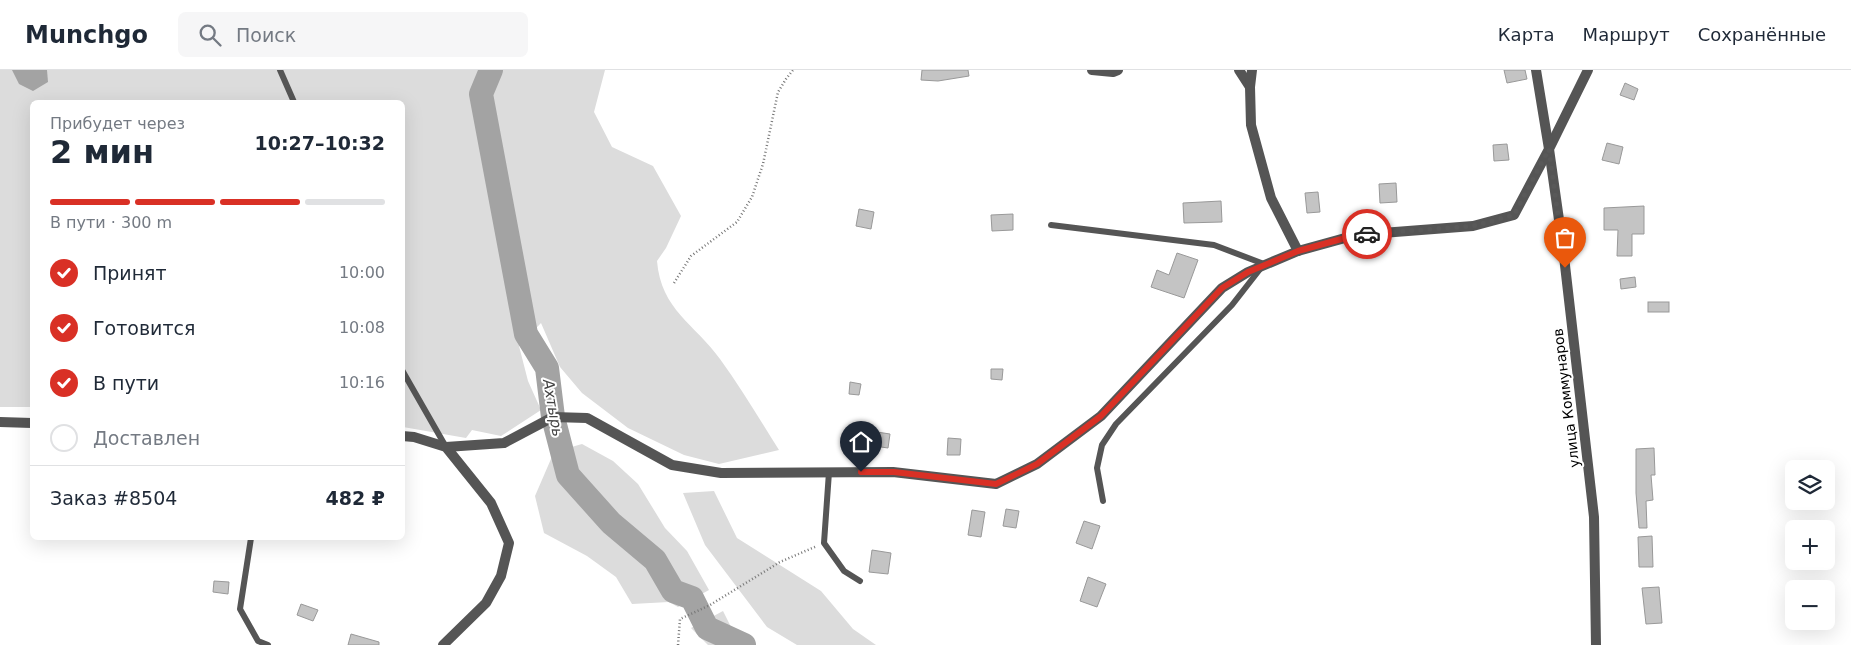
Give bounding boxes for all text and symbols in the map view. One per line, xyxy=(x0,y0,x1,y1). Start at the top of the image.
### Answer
search box xyxy=(178,12,528,57)
text: Munchgo xyxy=(25,21,148,49)
icon: search xyxy=(196,21,224,49)
text: Поиск xyxy=(236,24,296,46)
text: Карта xyxy=(1498,24,1555,45)
text: Маршрут xyxy=(1583,24,1670,45)
text: Сохранённые xyxy=(1698,24,1826,45)
text: Прибудет через xyxy=(50,114,185,133)
text: 10:27–10:32 xyxy=(255,132,385,154)
text: 2 мин xyxy=(50,133,154,171)
courier xyxy=(1342,209,1392,259)
text: В пути · 300 m xyxy=(50,213,172,232)
pin xyxy=(1544,217,1586,268)
icon: car xyxy=(1353,220,1381,248)
icon: bag xyxy=(1551,224,1579,252)
icon: check xyxy=(50,259,78,287)
text: Принят xyxy=(93,262,167,284)
text: 10:00 xyxy=(339,263,385,282)
icon: check xyxy=(50,314,78,342)
text: Готовится xyxy=(93,317,195,339)
text: 10:08 xyxy=(339,318,385,337)
street label: улица Коммунаров xyxy=(1550,327,1582,469)
icon: check xyxy=(50,369,78,397)
text: В пути xyxy=(93,372,159,394)
text: 10:16 xyxy=(339,373,385,392)
water label: Ахтырь xyxy=(539,377,567,438)
pin xyxy=(840,421,882,472)
text: Доставлен xyxy=(93,427,200,449)
icon: home xyxy=(847,428,875,456)
map controls xyxy=(1785,460,1835,630)
button: layers xyxy=(1785,460,1835,510)
text: Заказ #8504 xyxy=(50,487,177,509)
text: 482 ₽ xyxy=(326,487,385,509)
button: + xyxy=(1785,520,1835,570)
button: − xyxy=(1785,580,1835,630)

